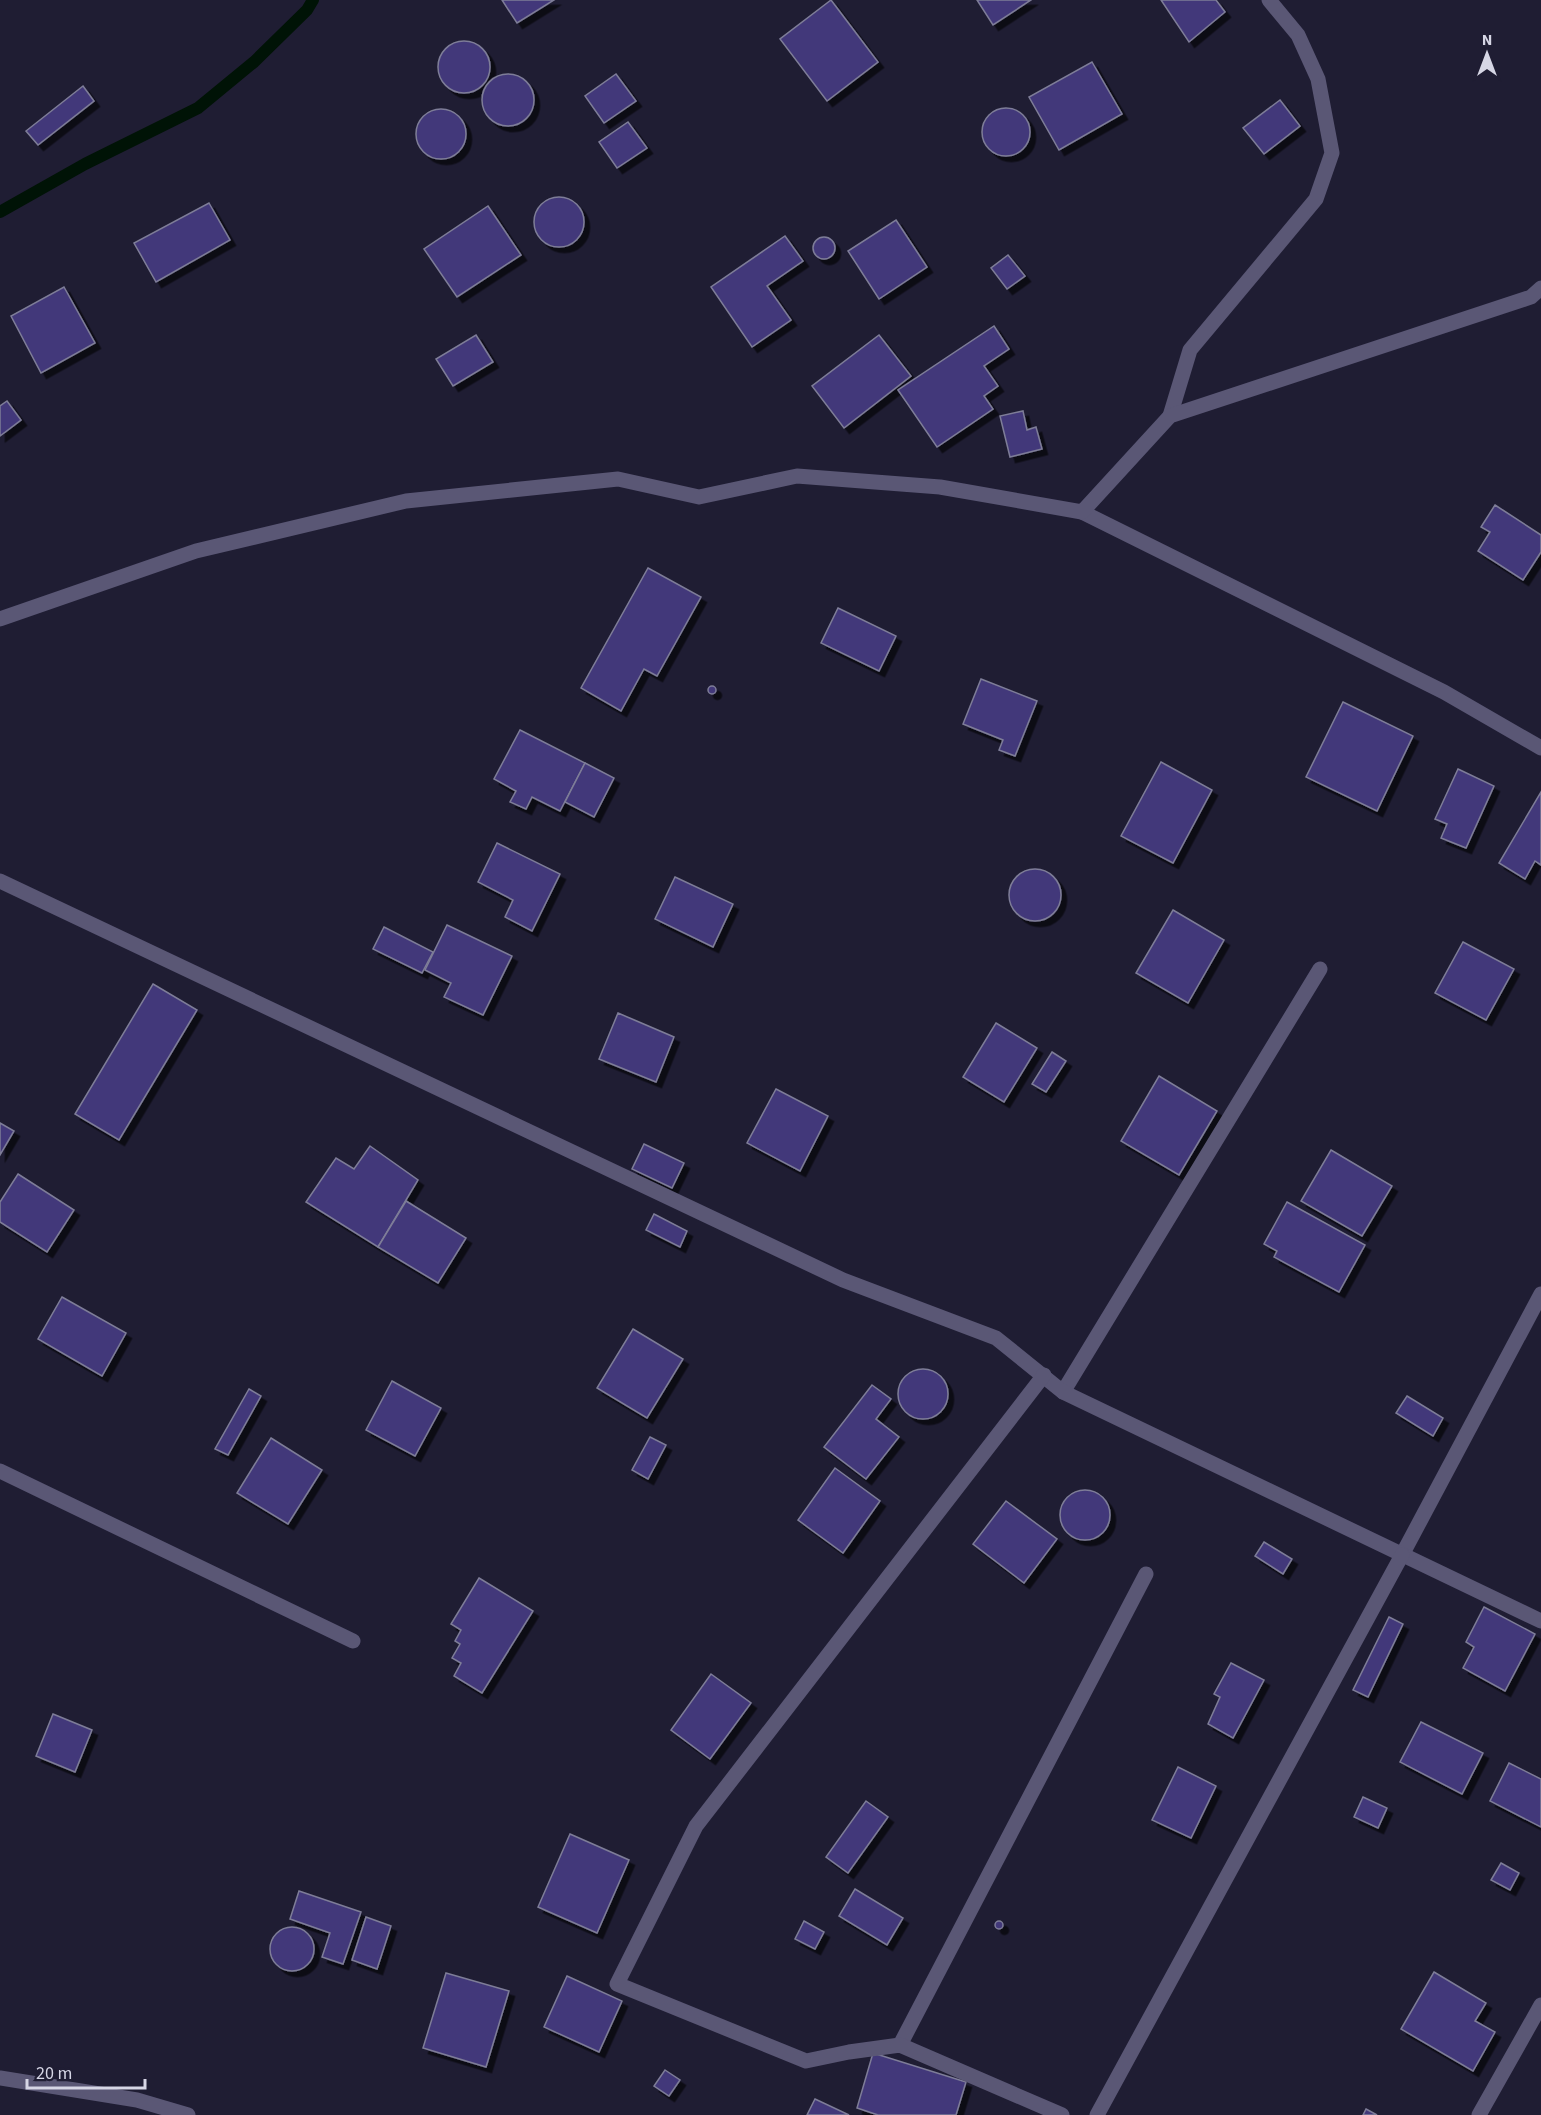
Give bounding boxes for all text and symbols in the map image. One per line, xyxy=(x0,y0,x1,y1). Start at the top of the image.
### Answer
north arrow xyxy=(1457,24,1517,84)
text: N xyxy=(1482,29,1492,51)
scale bar xyxy=(27,2052,146,2090)
text: 20 m xyxy=(36,2061,72,2086)

